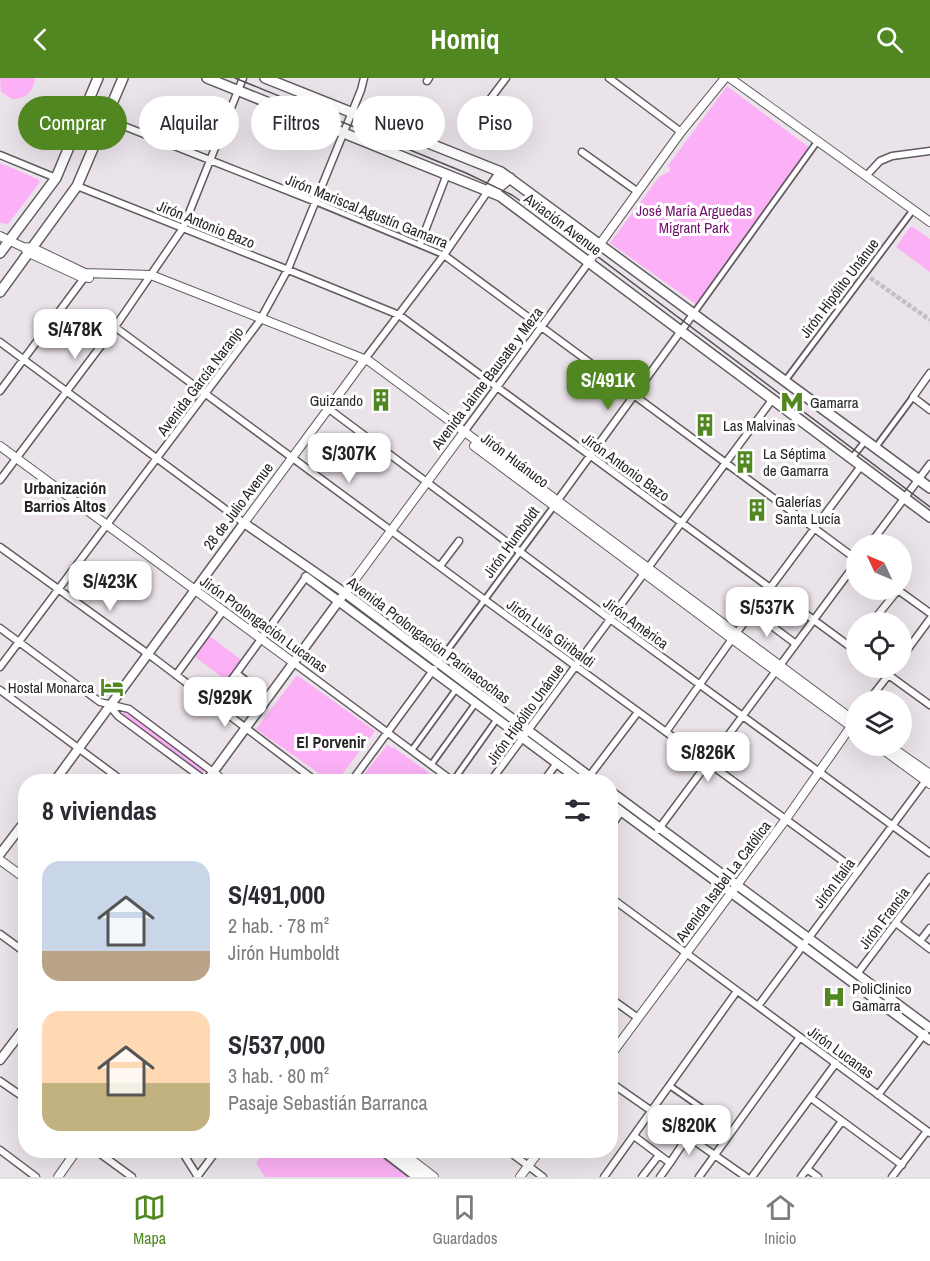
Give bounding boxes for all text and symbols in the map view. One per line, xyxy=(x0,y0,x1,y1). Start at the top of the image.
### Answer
text: Homiq xyxy=(431,21,499,57)
icon: back xyxy=(24,23,57,56)
icon: search xyxy=(873,23,906,56)
chip: Comprar xyxy=(18,96,127,150)
chip: Alquilar xyxy=(139,96,239,150)
chip: Filtros xyxy=(251,96,341,150)
chip: Nuevo xyxy=(353,96,445,150)
chip: Piso xyxy=(457,96,533,150)
street label: Jirón Mariscal Agustín Gamarra xyxy=(283,169,452,253)
street label: Aviación Avenue xyxy=(519,187,606,260)
street label: Jirón Antonio Bazo xyxy=(154,195,258,253)
park label: José María Arguedas Migrant Park xyxy=(636,200,752,238)
street label: Jirón Hipólito Unánue xyxy=(795,234,883,342)
street label: Avenida Jaime Bausate y Meza xyxy=(426,302,548,454)
pin: S/478K xyxy=(26,309,124,360)
text: S/478K xyxy=(48,315,102,342)
street label: Avenida García Naranjo xyxy=(151,322,248,441)
pin: S/491K xyxy=(559,360,657,411)
text: S/491K xyxy=(581,366,635,393)
building icon: Guizando xyxy=(368,387,394,413)
metro station icon: Gamarra xyxy=(779,389,805,415)
place label: Guizando xyxy=(310,390,363,411)
place label: Gamarra xyxy=(810,392,859,413)
building icon: Las Malvinas xyxy=(692,412,718,438)
place label: Las Malvinas xyxy=(723,415,795,436)
street label: Jirón Huánuco xyxy=(477,428,553,493)
street label: Jirón Antonio Bazo xyxy=(578,428,674,506)
pin: S/307K xyxy=(300,433,398,484)
text: S/307K xyxy=(322,439,376,466)
place label: La Séptima de Gamarra xyxy=(763,443,829,481)
building icon: La Séptima de Gamarra xyxy=(732,449,758,475)
street label: 28 de Julio Avenue xyxy=(198,458,278,554)
district label: Urbanización Barrios Altos xyxy=(24,477,106,517)
place label: Galerías Santa Lucía xyxy=(775,491,841,529)
building icon: Galerías Santa Lucía xyxy=(744,497,770,523)
street label: Jirón Humboldt xyxy=(478,502,544,582)
north arrow xyxy=(846,534,912,600)
map controls xyxy=(846,534,912,756)
pin: S/423K xyxy=(61,561,159,612)
text: S/423K xyxy=(83,567,137,594)
street label: Jirón Prolongación Lucanas xyxy=(196,570,332,678)
street label: Avenida Prolongación Parinacochas xyxy=(342,571,515,708)
pin: S/537K xyxy=(718,587,816,638)
street label: Jirón Amèrica xyxy=(599,592,673,654)
text: S/537K xyxy=(740,593,794,620)
street label: Jirón Luís Giribaldi xyxy=(503,594,599,672)
button: locate xyxy=(846,612,912,678)
street label: Jirón Hipólito Unánue xyxy=(481,659,569,769)
hotel icon: Hostal Monarca xyxy=(99,674,125,700)
place label: Hostal Monarca xyxy=(8,677,94,698)
pin: S/929K xyxy=(176,677,274,728)
text: S/929K xyxy=(198,683,252,710)
button: layers xyxy=(846,690,912,756)
district label: El Porvenir xyxy=(296,731,367,753)
pin: S/826K xyxy=(659,732,757,783)
text: S/826K xyxy=(681,738,735,765)
text: 8 viviendas xyxy=(42,793,157,828)
icon: filters xyxy=(561,794,594,827)
street label: Avenida Isabel La Católica xyxy=(670,816,776,947)
street label: Jirón Italia xyxy=(808,854,860,912)
text: S/491,000 xyxy=(228,877,325,912)
street label: Jirón Francia xyxy=(854,883,914,953)
icon: home xyxy=(90,885,162,957)
text: 2 hab. · 78 m² xyxy=(228,912,329,939)
text: Jirón Humboldt xyxy=(228,939,339,966)
place label: PoliClinico Gamarra xyxy=(852,978,912,1016)
hospital icon: PoliClinico Gamarra xyxy=(821,984,847,1010)
street label: Jirón Lucanas xyxy=(804,1021,878,1083)
text: S/537,000 xyxy=(228,1027,325,1062)
icon: home xyxy=(90,1035,162,1107)
text: 3 hab. · 80 m² xyxy=(228,1062,329,1089)
text: Pasaje Sebastián Barranca xyxy=(228,1089,428,1116)
pin: S/820K xyxy=(640,1105,738,1156)
text: S/820K xyxy=(662,1111,716,1138)
tab: Mapa xyxy=(133,1191,166,1249)
tab: Guardados xyxy=(433,1191,497,1249)
tab: Inicio xyxy=(764,1191,797,1249)

